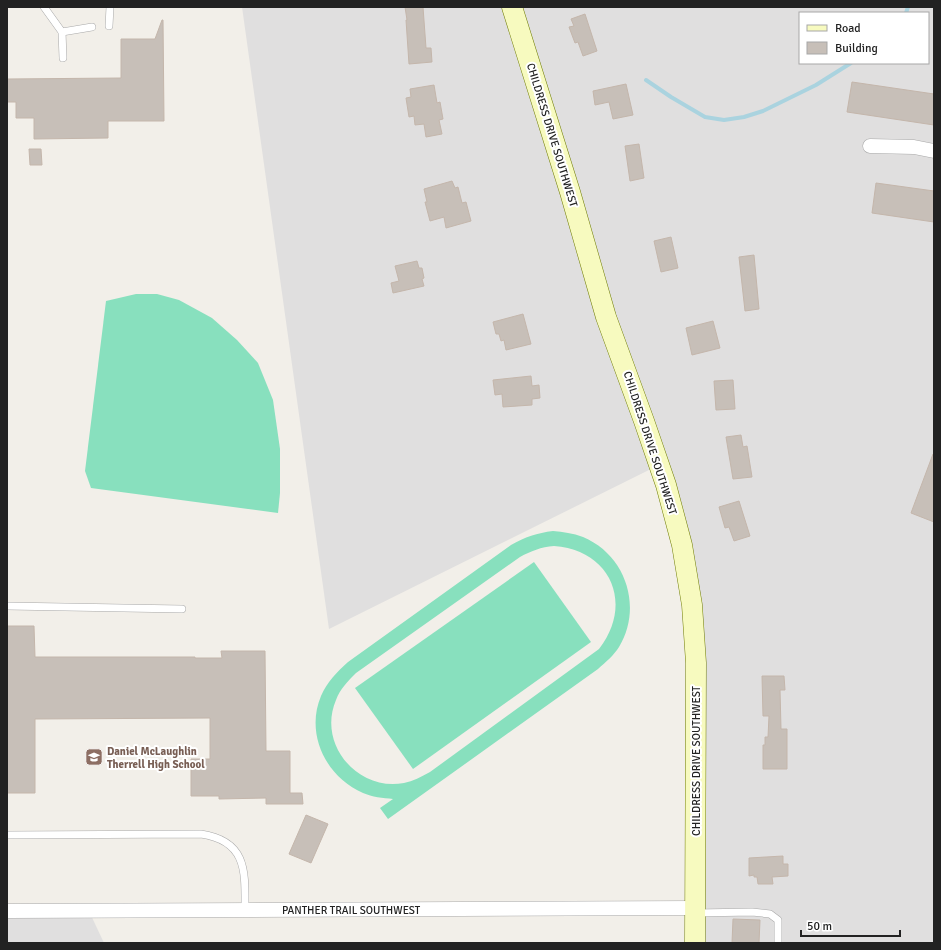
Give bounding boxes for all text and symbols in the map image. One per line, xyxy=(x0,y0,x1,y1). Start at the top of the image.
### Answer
legend xyxy=(799,12,929,64)
text: Road xyxy=(835,21,861,36)
text: Building xyxy=(835,41,878,56)
street label: CHILDRESS DRIVE SOUTHWEST xyxy=(524,61,580,209)
street label: CHILDRESS DRIVE SOUTHWEST xyxy=(621,370,680,517)
street label: CHILDRESS DRIVE SOUTHWEST xyxy=(690,686,703,836)
place label: Daniel McLaughlin Therrell High School xyxy=(107,745,205,771)
school or university icon: Daniel McLaughlin Therrell High School xyxy=(84,747,104,767)
street label: PANTHER TRAIL SOUTHWEST xyxy=(282,904,421,917)
scale bar xyxy=(801,912,900,938)
text: 50 m xyxy=(807,919,832,934)

